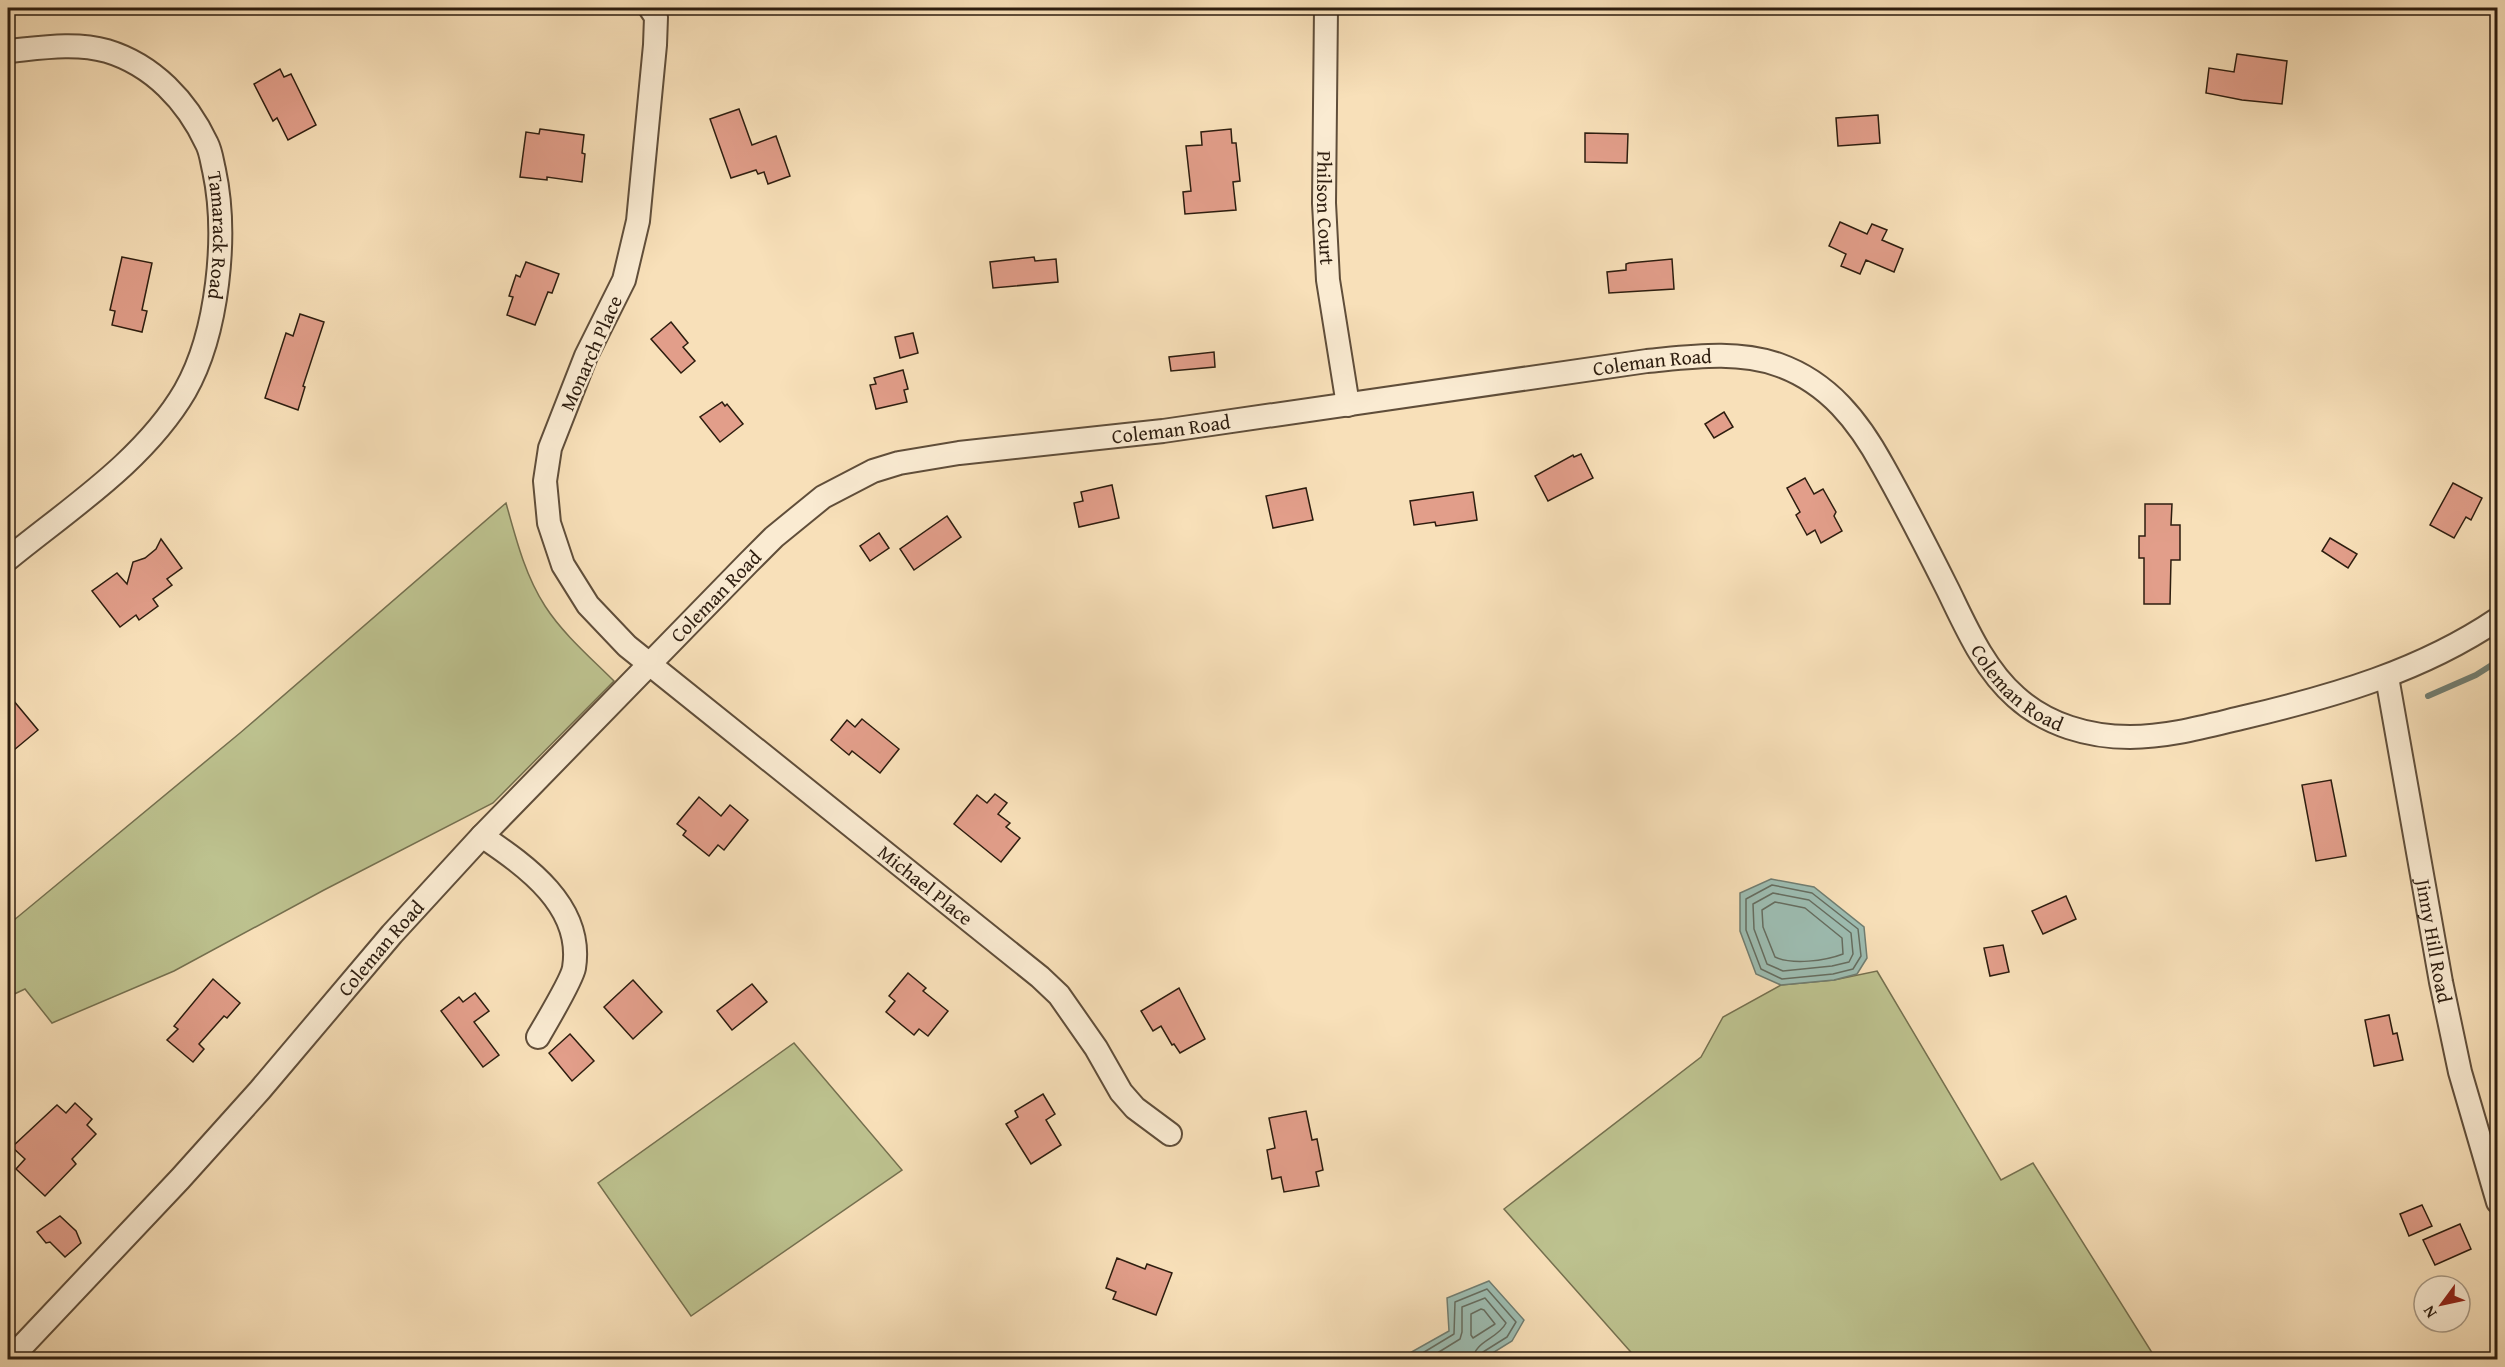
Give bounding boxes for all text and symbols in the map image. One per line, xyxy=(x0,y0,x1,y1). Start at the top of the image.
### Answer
street label: Philson Court xyxy=(1310,151,1342,266)
street label: Tamarack Road xyxy=(201,169,235,302)
street label: Monarch Place xyxy=(552,290,629,415)
street label: Coleman Road xyxy=(1591,341,1712,383)
street label: Coleman Road xyxy=(1110,406,1232,450)
street label: Coleman Road xyxy=(663,543,768,649)
street label: Coleman Road xyxy=(1964,638,2069,738)
street label: Michael Place xyxy=(872,838,980,932)
street label: Jinny Hill Road xyxy=(2408,874,2460,1006)
street label: Coleman Road xyxy=(330,893,431,1002)
north arrow xyxy=(2412,1274,2472,1334)
text: N xyxy=(2416,1301,2442,1323)

